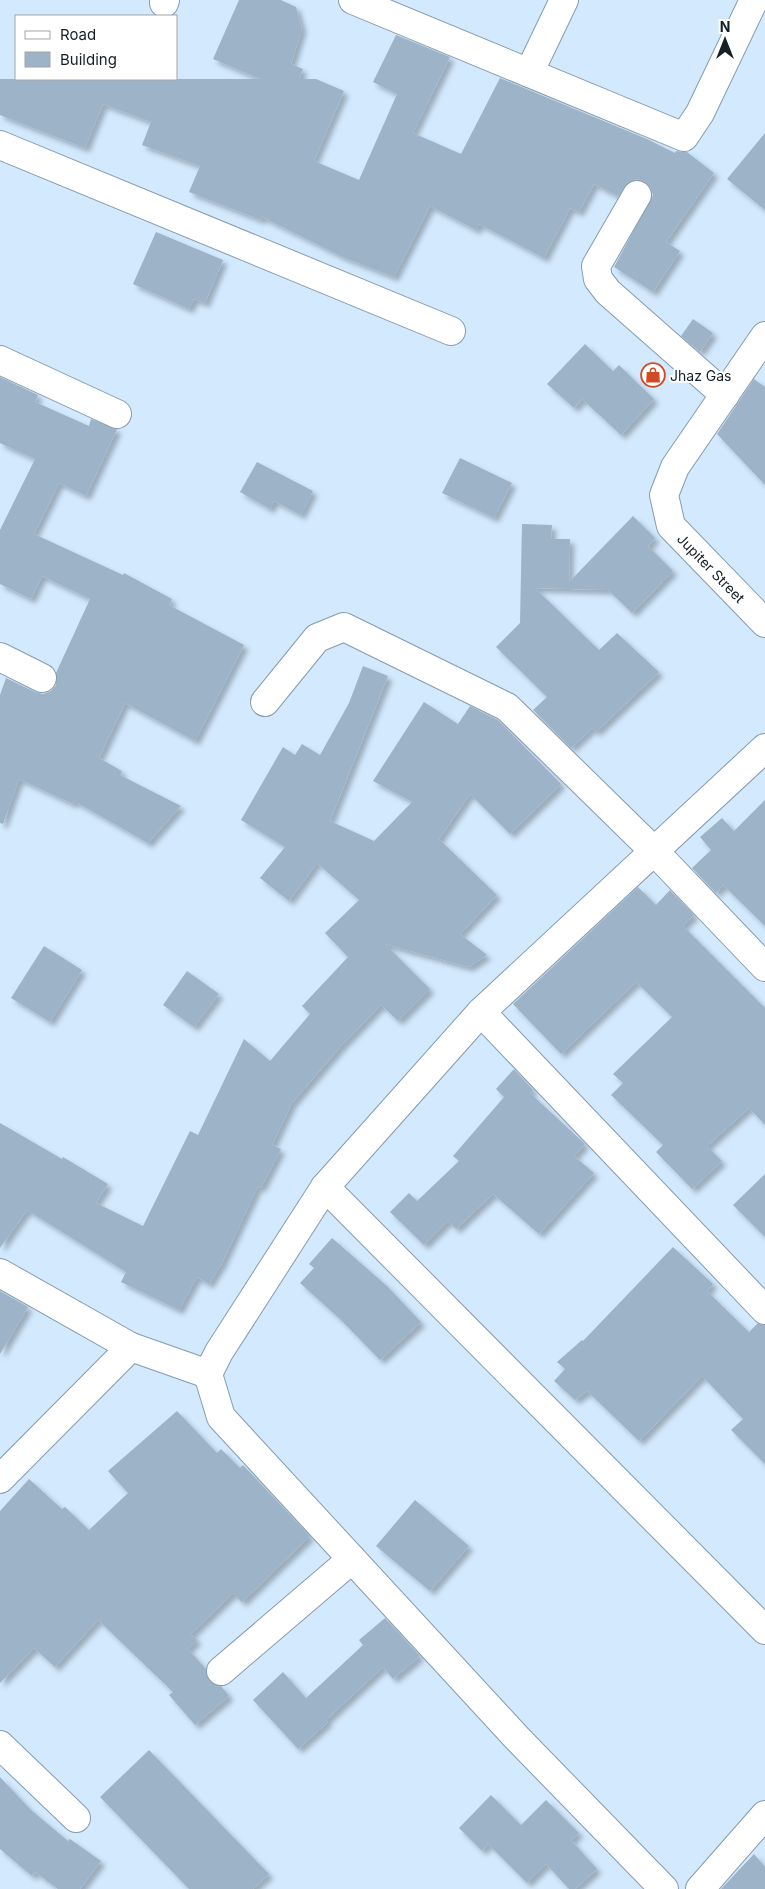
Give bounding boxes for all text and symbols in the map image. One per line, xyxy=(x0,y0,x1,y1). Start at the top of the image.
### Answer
legend xyxy=(15,15,178,80)
north arrow xyxy=(700,15,750,65)
text: N xyxy=(720,18,730,35)
text: Road xyxy=(60,25,96,44)
text: Building xyxy=(60,50,117,69)
shop icon: Jhaz Gas xyxy=(640,362,666,388)
place label: Jhaz Gas xyxy=(670,367,732,384)
street label: Jupiter Street xyxy=(674,530,749,606)

